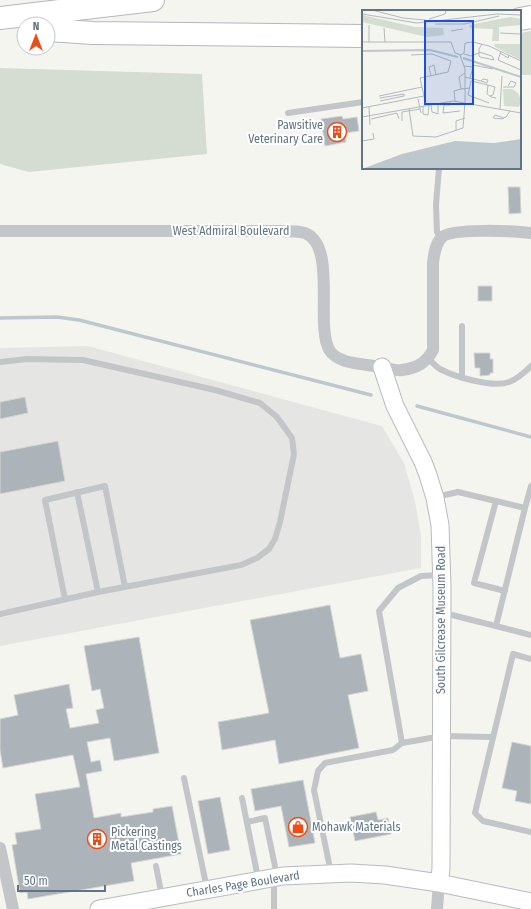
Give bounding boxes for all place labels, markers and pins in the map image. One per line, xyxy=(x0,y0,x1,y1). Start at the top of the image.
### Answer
place label: Pawsitive Veterinary Care xyxy=(248,118,323,146)
building icon: Pawsitive Veterinary Care xyxy=(326,121,348,143)
shop icon: Mohawk Materials xyxy=(287,816,309,838)
place label: Mohawk Materials xyxy=(312,820,401,834)
place label: Pickering Metal Castings xyxy=(111,825,182,853)
building icon: Pickering Metal Castings xyxy=(86,828,108,850)

